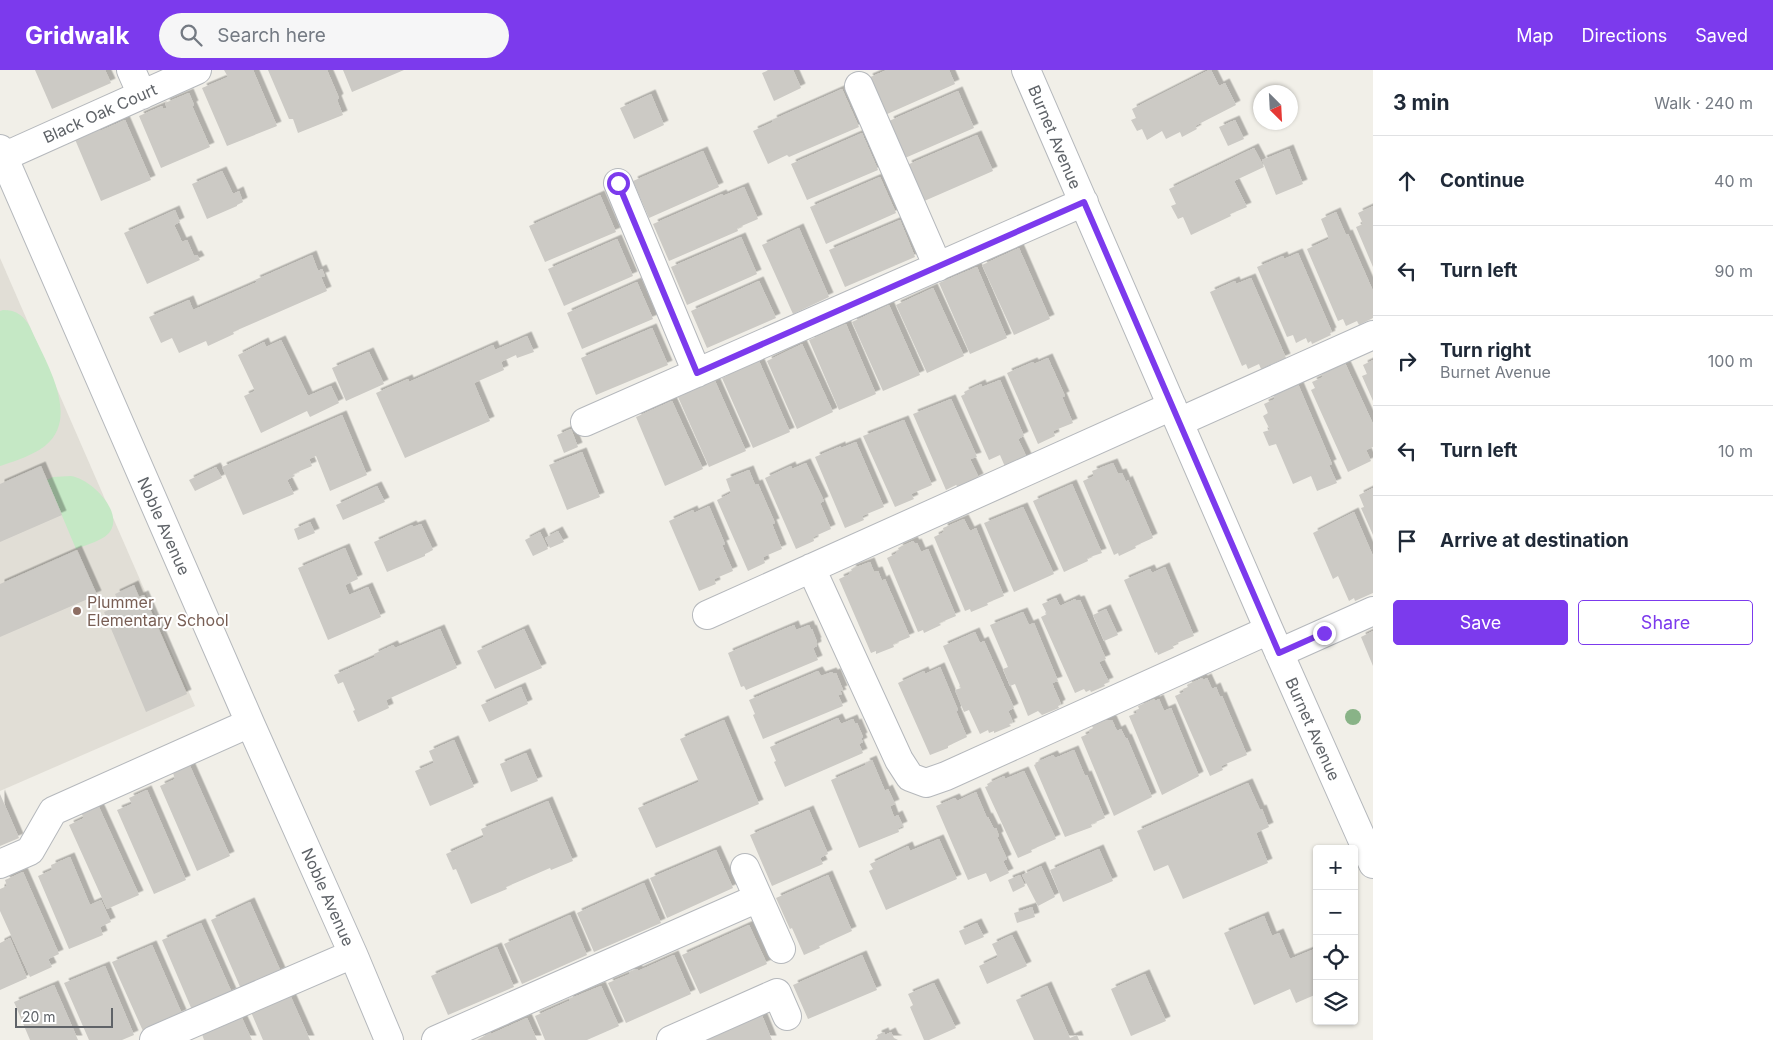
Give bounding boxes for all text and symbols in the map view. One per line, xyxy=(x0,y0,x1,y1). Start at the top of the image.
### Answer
search box xyxy=(159,13,509,58)
text: Gridwalk xyxy=(25,21,129,50)
icon: search xyxy=(177,21,205,49)
text: Search here xyxy=(217,24,326,47)
text: Map xyxy=(1516,25,1554,46)
text: Directions xyxy=(1582,25,1667,46)
text: Saved xyxy=(1695,25,1748,46)
street label: Black Oak Court xyxy=(40,79,160,147)
street label: Burnet Avenue xyxy=(1024,82,1086,192)
north arrow xyxy=(1253,85,1298,130)
text: 3 min xyxy=(1393,90,1449,115)
text: Walk · 240 m xyxy=(1654,93,1753,113)
icon: ahead xyxy=(1393,167,1421,195)
text: Continue xyxy=(1440,169,1525,192)
text: 40 m xyxy=(1714,171,1753,191)
route start xyxy=(607,172,630,195)
icon: left xyxy=(1393,257,1421,285)
text: Turn left xyxy=(1440,259,1518,282)
text: 90 m xyxy=(1714,261,1753,281)
text: Turn right xyxy=(1440,339,1531,362)
icon: right xyxy=(1393,347,1421,375)
text: 100 m xyxy=(1708,351,1753,371)
text: Burnet Avenue xyxy=(1440,362,1551,382)
icon: left xyxy=(1393,437,1421,465)
text: Turn left xyxy=(1440,439,1518,462)
text: 10 m xyxy=(1718,441,1753,461)
street label: Noble Avenue xyxy=(133,474,195,578)
icon: arrive xyxy=(1393,527,1421,555)
text: Arrive at destination xyxy=(1440,529,1629,552)
place label: Plummer Elementary School xyxy=(87,592,229,630)
button: Save xyxy=(1393,600,1568,645)
button: Share xyxy=(1578,600,1753,645)
marker: Plummer Elementary School xyxy=(71,605,83,617)
route end xyxy=(1313,622,1336,645)
street label: Burnet Avenue xyxy=(1281,674,1345,784)
street label: Noble Avenue xyxy=(297,845,359,949)
map controls xyxy=(1313,845,1358,1025)
button: + xyxy=(1313,845,1358,890)
button: − xyxy=(1313,890,1358,935)
button: locate xyxy=(1313,935,1358,980)
button: layers xyxy=(1313,980,1358,1025)
scale bar xyxy=(15,1005,112,1028)
text: 20 m xyxy=(22,1008,56,1025)

